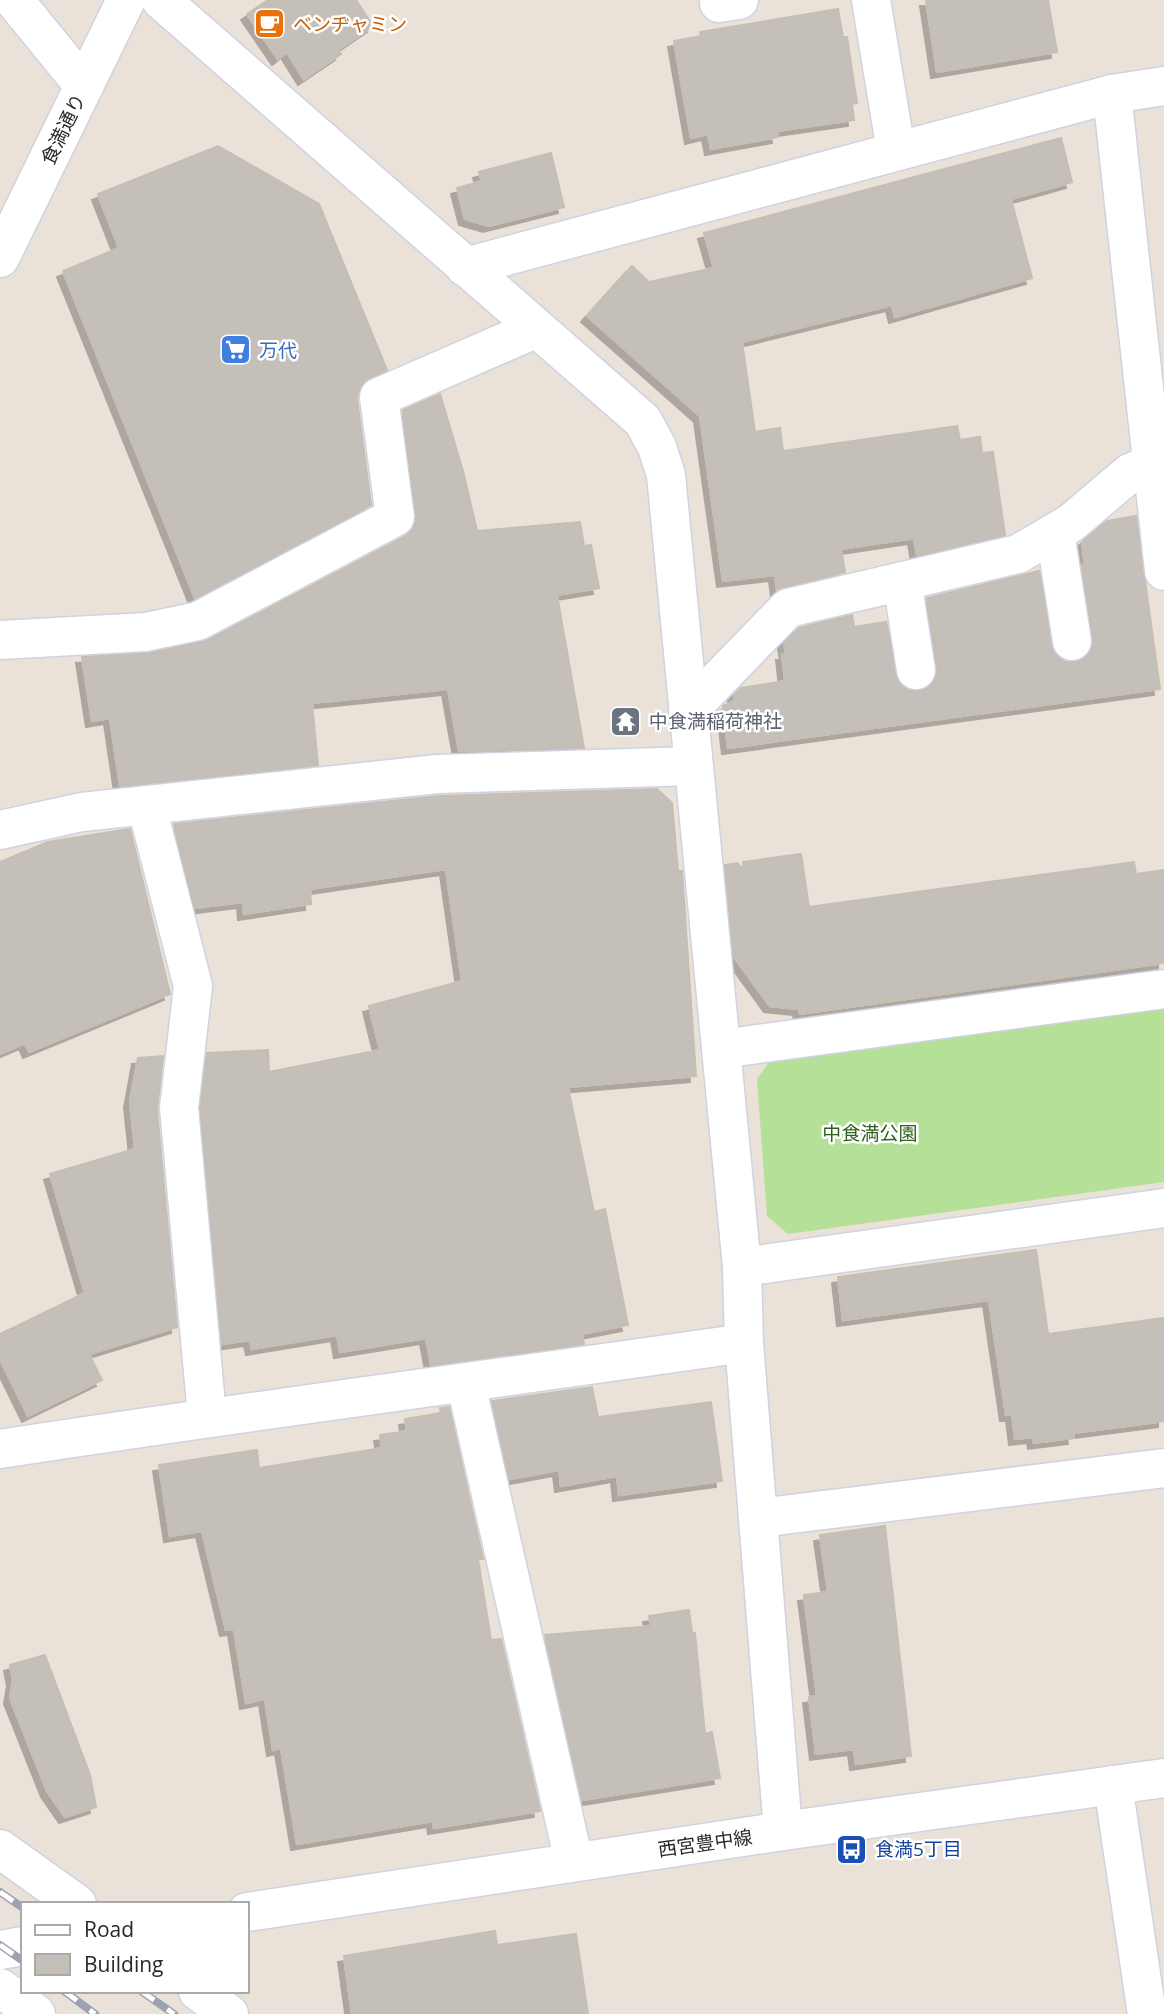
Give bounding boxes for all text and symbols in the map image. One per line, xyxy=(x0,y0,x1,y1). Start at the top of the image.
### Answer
cafe icon: ベンヂャミン xyxy=(253,7,287,41)
place label: ベンヂャミン xyxy=(293,11,407,37)
street label: 食満通り xyxy=(35,89,91,169)
supermarket icon: 万代 xyxy=(219,333,253,367)
place label: 万代 xyxy=(259,337,297,363)
temple icon: 中食満稲荷神社 xyxy=(609,704,643,738)
place label: 中食満稲荷神社 xyxy=(649,708,782,734)
park label: 中食満公園 xyxy=(822,1120,918,1146)
street label: 西宮豊中線 xyxy=(656,1824,754,1862)
bus stop icon: 食満5丁目 xyxy=(835,1832,869,1866)
place label: 食満5丁目 xyxy=(875,1836,962,1862)
legend xyxy=(21,1902,248,1993)
text: Road xyxy=(84,1915,134,1943)
text: Building xyxy=(84,1950,163,1978)

